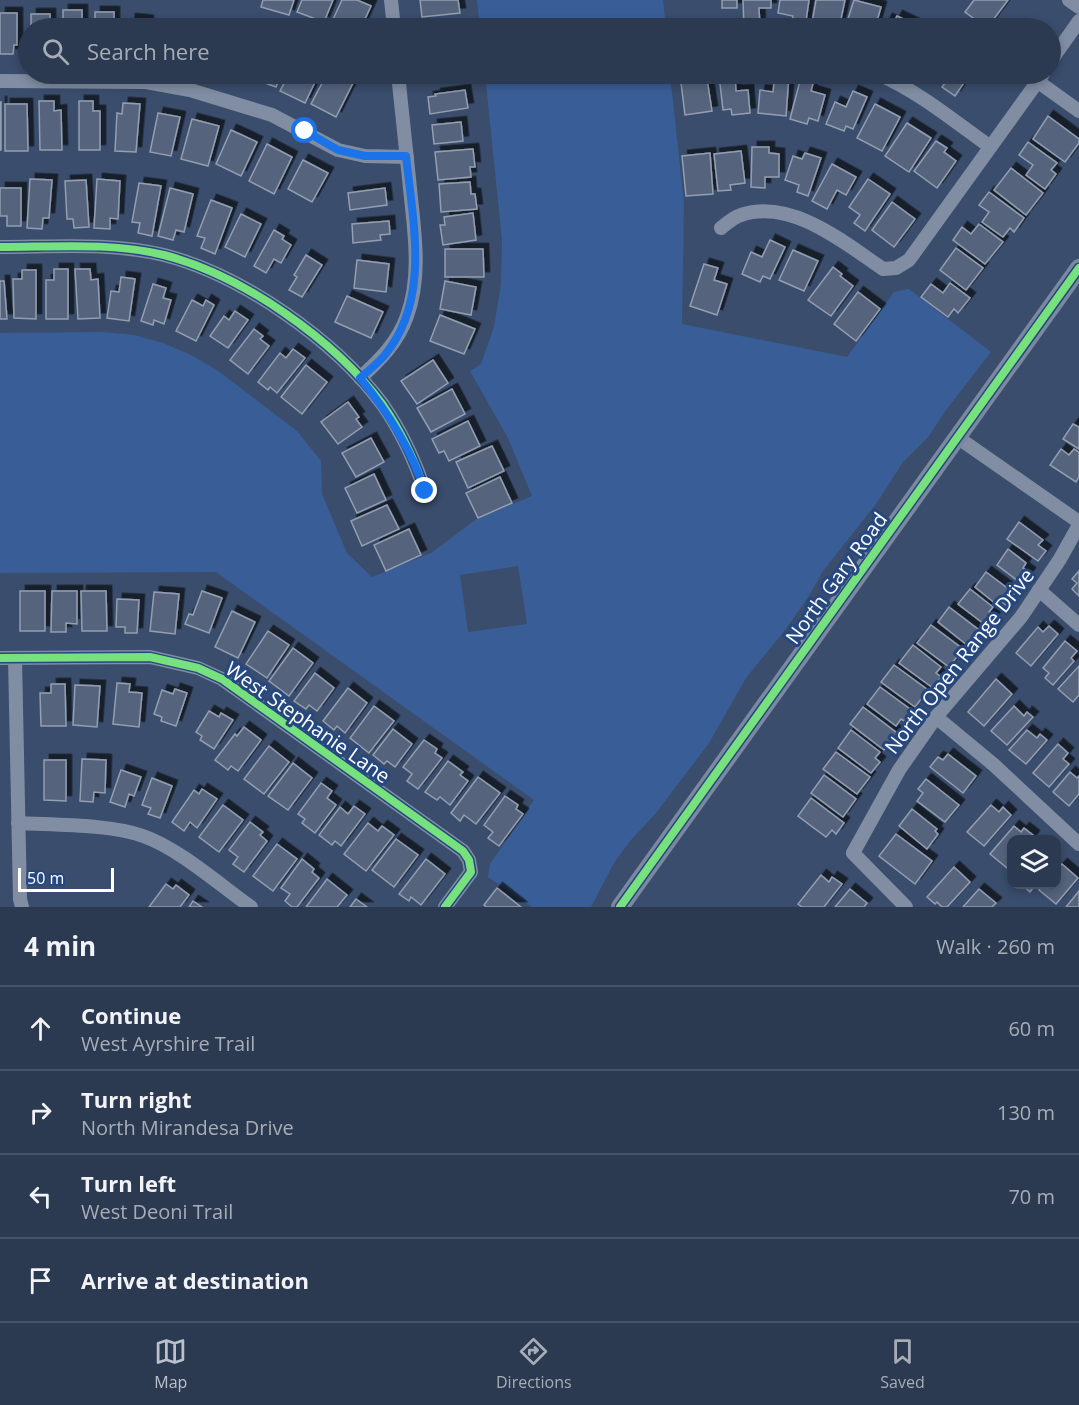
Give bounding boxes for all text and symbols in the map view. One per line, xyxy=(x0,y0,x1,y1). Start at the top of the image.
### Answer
search box xyxy=(18,18,1061,84)
icon: search xyxy=(39,35,72,68)
text: Search here xyxy=(87,36,210,66)
route start xyxy=(291,117,317,143)
route end xyxy=(411,477,437,503)
street label: North Gary Road xyxy=(779,507,893,649)
street label: North Open Range Drive xyxy=(878,563,1040,759)
street label: West Stephanie Lane xyxy=(220,655,396,789)
map controls xyxy=(1007,835,1061,889)
button: layers xyxy=(1007,835,1061,889)
scale bar xyxy=(18,865,114,892)
text: 50 m xyxy=(27,867,64,889)
text: 4 min xyxy=(24,928,96,964)
text: Walk · 260 m xyxy=(936,933,1055,960)
text: Continue xyxy=(81,1000,181,1030)
icon: ahead xyxy=(24,1012,57,1045)
text: 60 m xyxy=(1008,1015,1055,1042)
text: West Ayrshire Trail xyxy=(81,1030,255,1057)
text: Turn right xyxy=(81,1084,192,1114)
icon: right xyxy=(24,1096,57,1129)
text: 130 m xyxy=(997,1099,1055,1126)
text: North Mirandesa Drive xyxy=(81,1114,294,1141)
text: Turn left xyxy=(81,1168,176,1198)
icon: left xyxy=(24,1180,57,1213)
text: 70 m xyxy=(1008,1183,1055,1210)
text: West Deoni Trail xyxy=(81,1198,233,1225)
icon: arrive xyxy=(24,1264,57,1297)
text: Arrive at destination xyxy=(81,1265,309,1295)
tab: Map xyxy=(154,1335,187,1393)
tab: Directions xyxy=(496,1335,572,1393)
tab: Saved xyxy=(880,1335,925,1393)

